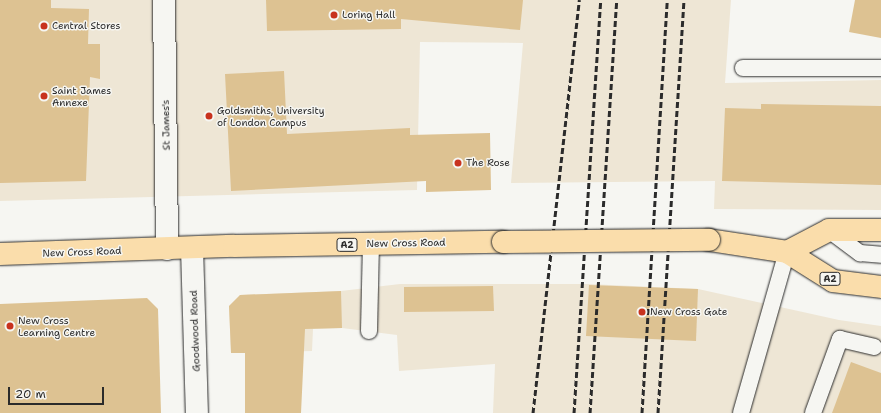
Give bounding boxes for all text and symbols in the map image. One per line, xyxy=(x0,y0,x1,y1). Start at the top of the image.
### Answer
place label: Loring Hall xyxy=(342,9,395,21)
marker: Loring Hall xyxy=(329,10,339,20)
place label: Central Stores xyxy=(52,20,121,32)
marker: Central Stores xyxy=(39,21,49,31)
place label: Saint James Annexe xyxy=(52,84,111,108)
marker: Saint James Annexe xyxy=(39,91,49,101)
street label: St James's xyxy=(160,100,172,150)
place label: Goldsmiths, University of London Campus xyxy=(217,104,324,128)
marker: Goldsmiths, University of London Campus xyxy=(204,111,214,121)
place label: The Rose xyxy=(466,157,510,169)
marker: The Rose xyxy=(453,158,463,168)
street label: New Cross Road xyxy=(366,236,446,250)
road number: A2 xyxy=(336,238,358,252)
street label: New Cross Road xyxy=(42,245,122,259)
road number: A2 xyxy=(819,272,841,286)
street label: Goodwood Road xyxy=(188,290,202,372)
place label: New Cross Gate xyxy=(650,306,728,318)
marker: New Cross Gate xyxy=(637,307,647,317)
place label: New Cross Learning Centre xyxy=(18,314,95,338)
marker: New Cross Learning Centre xyxy=(5,321,15,331)
scale bar xyxy=(10,379,106,405)
text: 20 m xyxy=(15,386,46,402)

